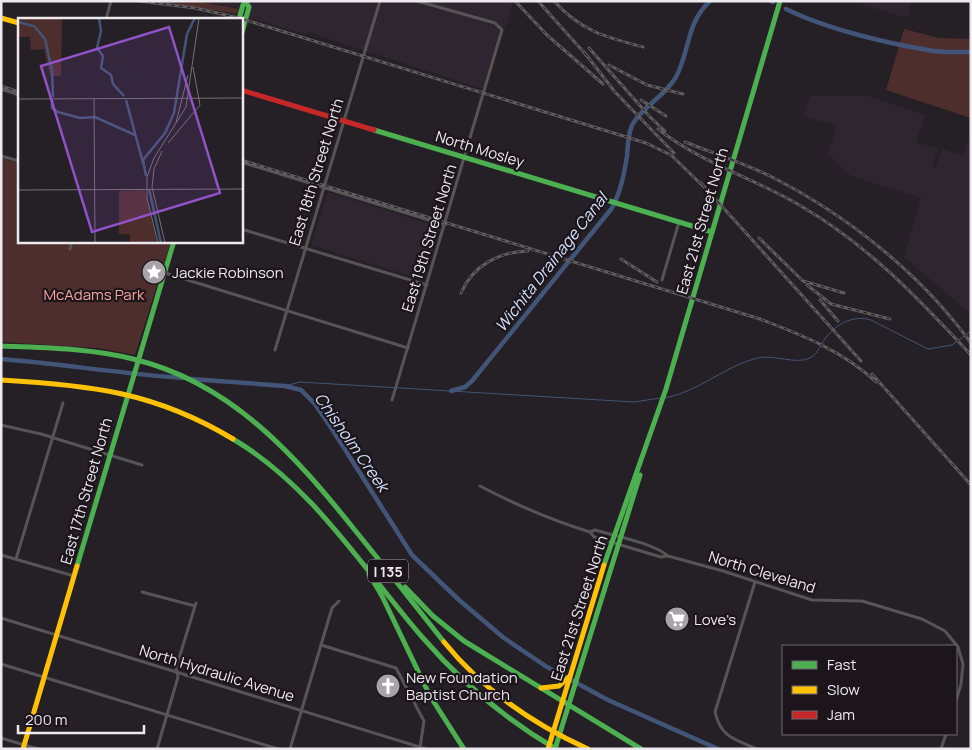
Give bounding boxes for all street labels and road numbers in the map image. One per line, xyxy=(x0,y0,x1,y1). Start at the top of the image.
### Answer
street label: East 18th Street North xyxy=(284,96,348,248)
street label: North Mosley xyxy=(433,126,527,172)
street label: East 21st Street North xyxy=(671,145,733,297)
street label: East 19th Street North xyxy=(397,162,461,314)
street label: East 17th Street North xyxy=(55,415,117,567)
street label: East 21st Street North xyxy=(546,533,612,683)
street label: North Cleveland xyxy=(706,546,818,598)
road number: I 135 xyxy=(368,560,408,582)
street label: North Hydraulic Avenue xyxy=(137,639,297,707)

